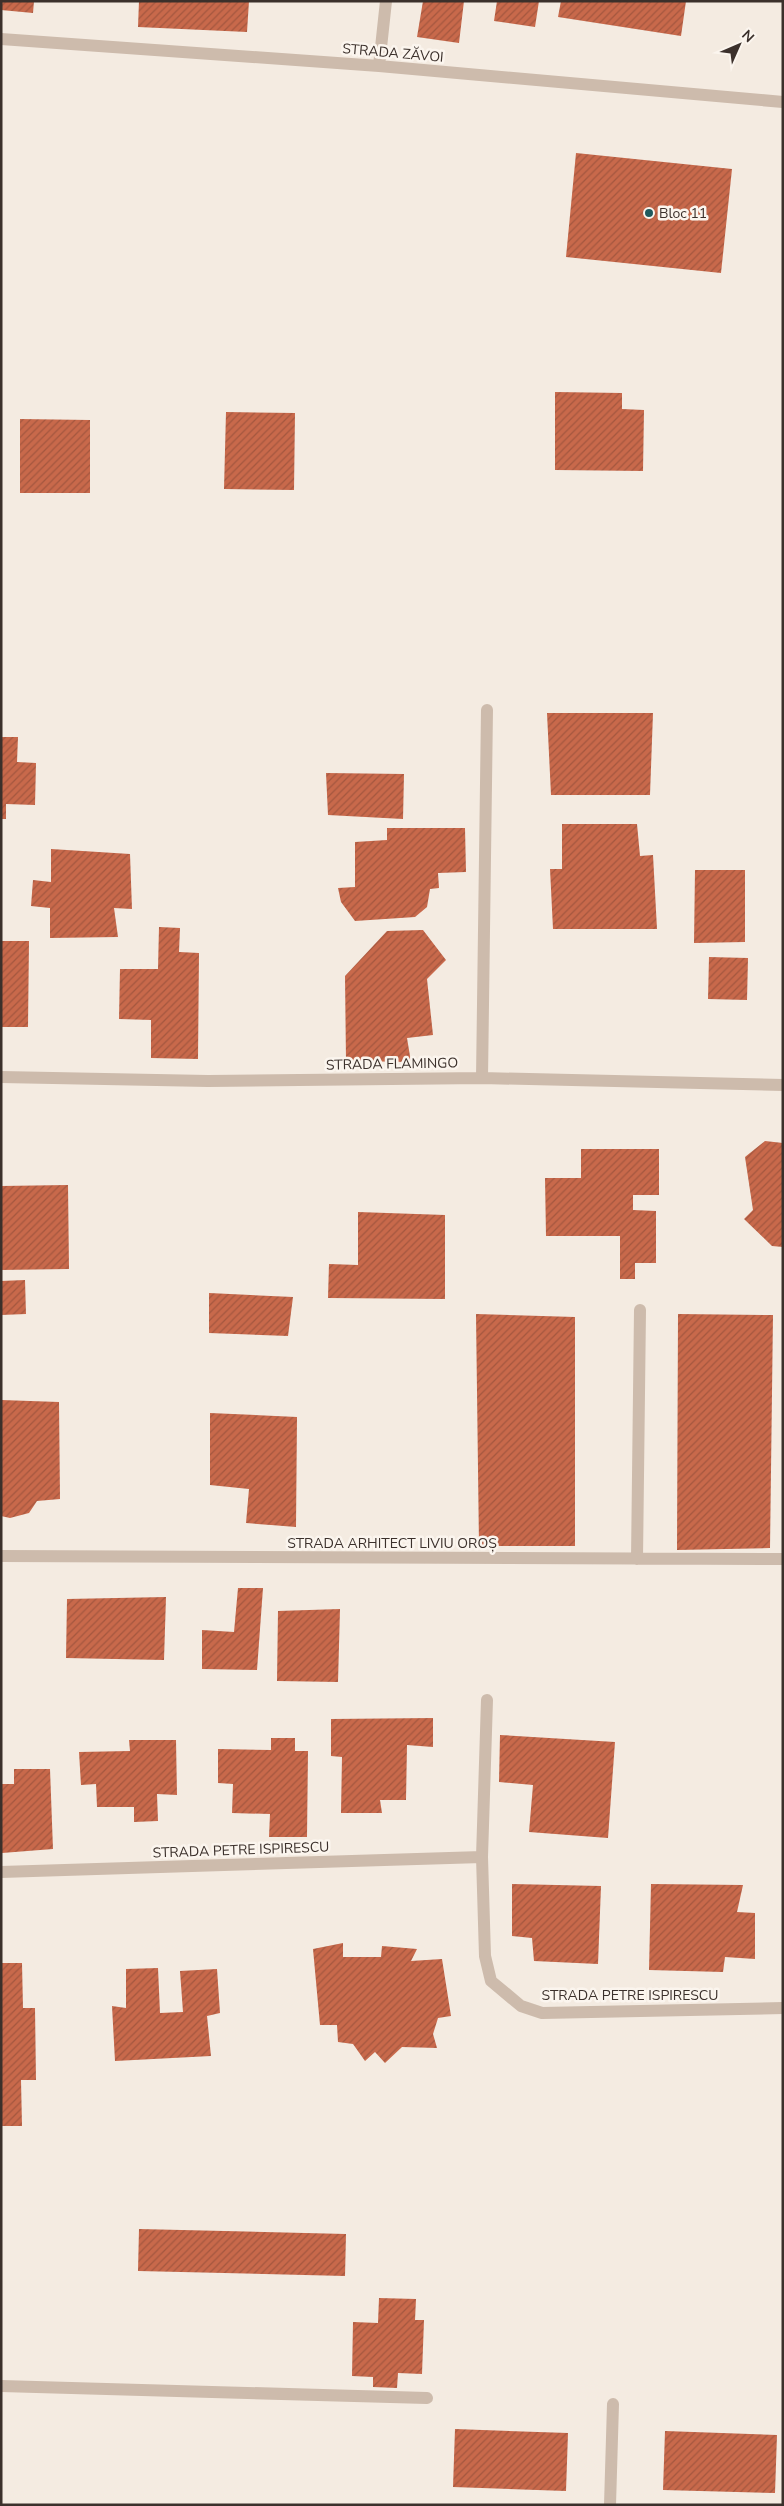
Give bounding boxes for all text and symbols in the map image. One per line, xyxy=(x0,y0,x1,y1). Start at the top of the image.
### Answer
north arrow xyxy=(714,20,764,70)
text: N xyxy=(737,26,758,47)
street label: STRADA ZĂVOI xyxy=(342,39,444,67)
place label: Bloc 11 xyxy=(659,204,707,223)
marker: Bloc 11 xyxy=(643,207,655,219)
street label: STRADA FLAMINGO xyxy=(326,1053,458,1075)
street label: STRADA ARHITECT LIVIU OROȘ xyxy=(287,1534,497,1553)
street label: STRADA PETRE ISPIRESCU xyxy=(152,1837,330,1863)
street label: STRADA PETRE ISPIRESCU xyxy=(542,1986,718,2005)

